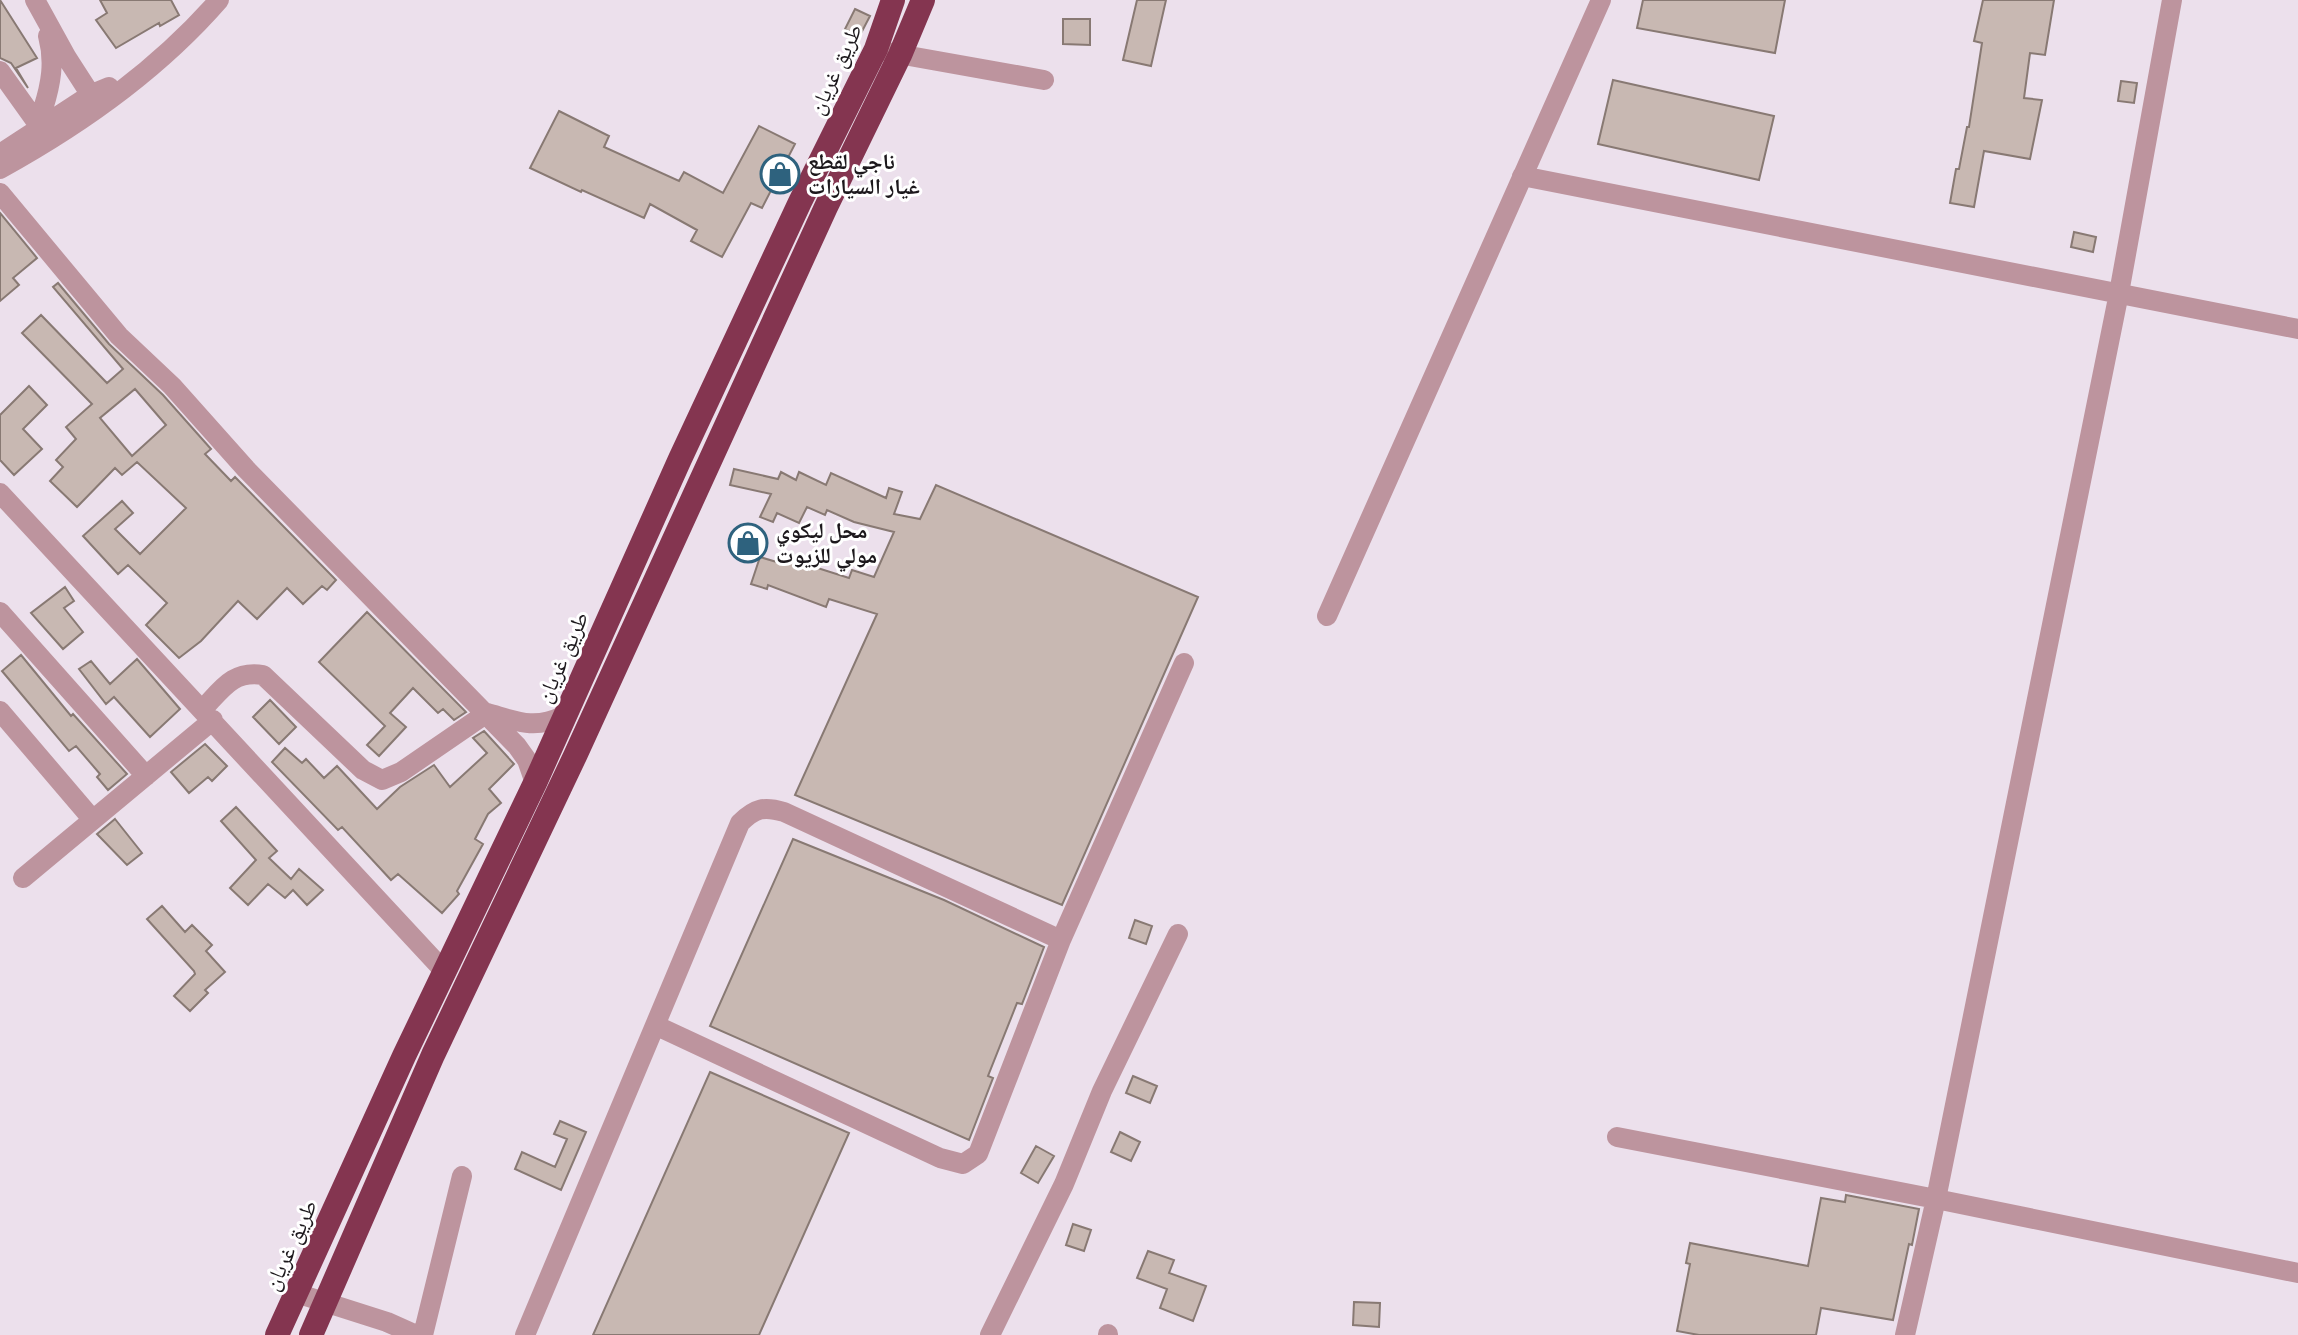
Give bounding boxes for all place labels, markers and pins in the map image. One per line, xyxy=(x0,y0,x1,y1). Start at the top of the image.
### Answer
place label: ناجي لقطع غيار السيارات xyxy=(808,147,920,201)
shop icon: ناجي لقطع غيار السيارات xyxy=(759,153,801,195)
place label: محل ليكوي مولي للزيوت xyxy=(776,516,877,572)
shop icon: محل ليكوي مولي للزيوت xyxy=(727,522,769,564)

